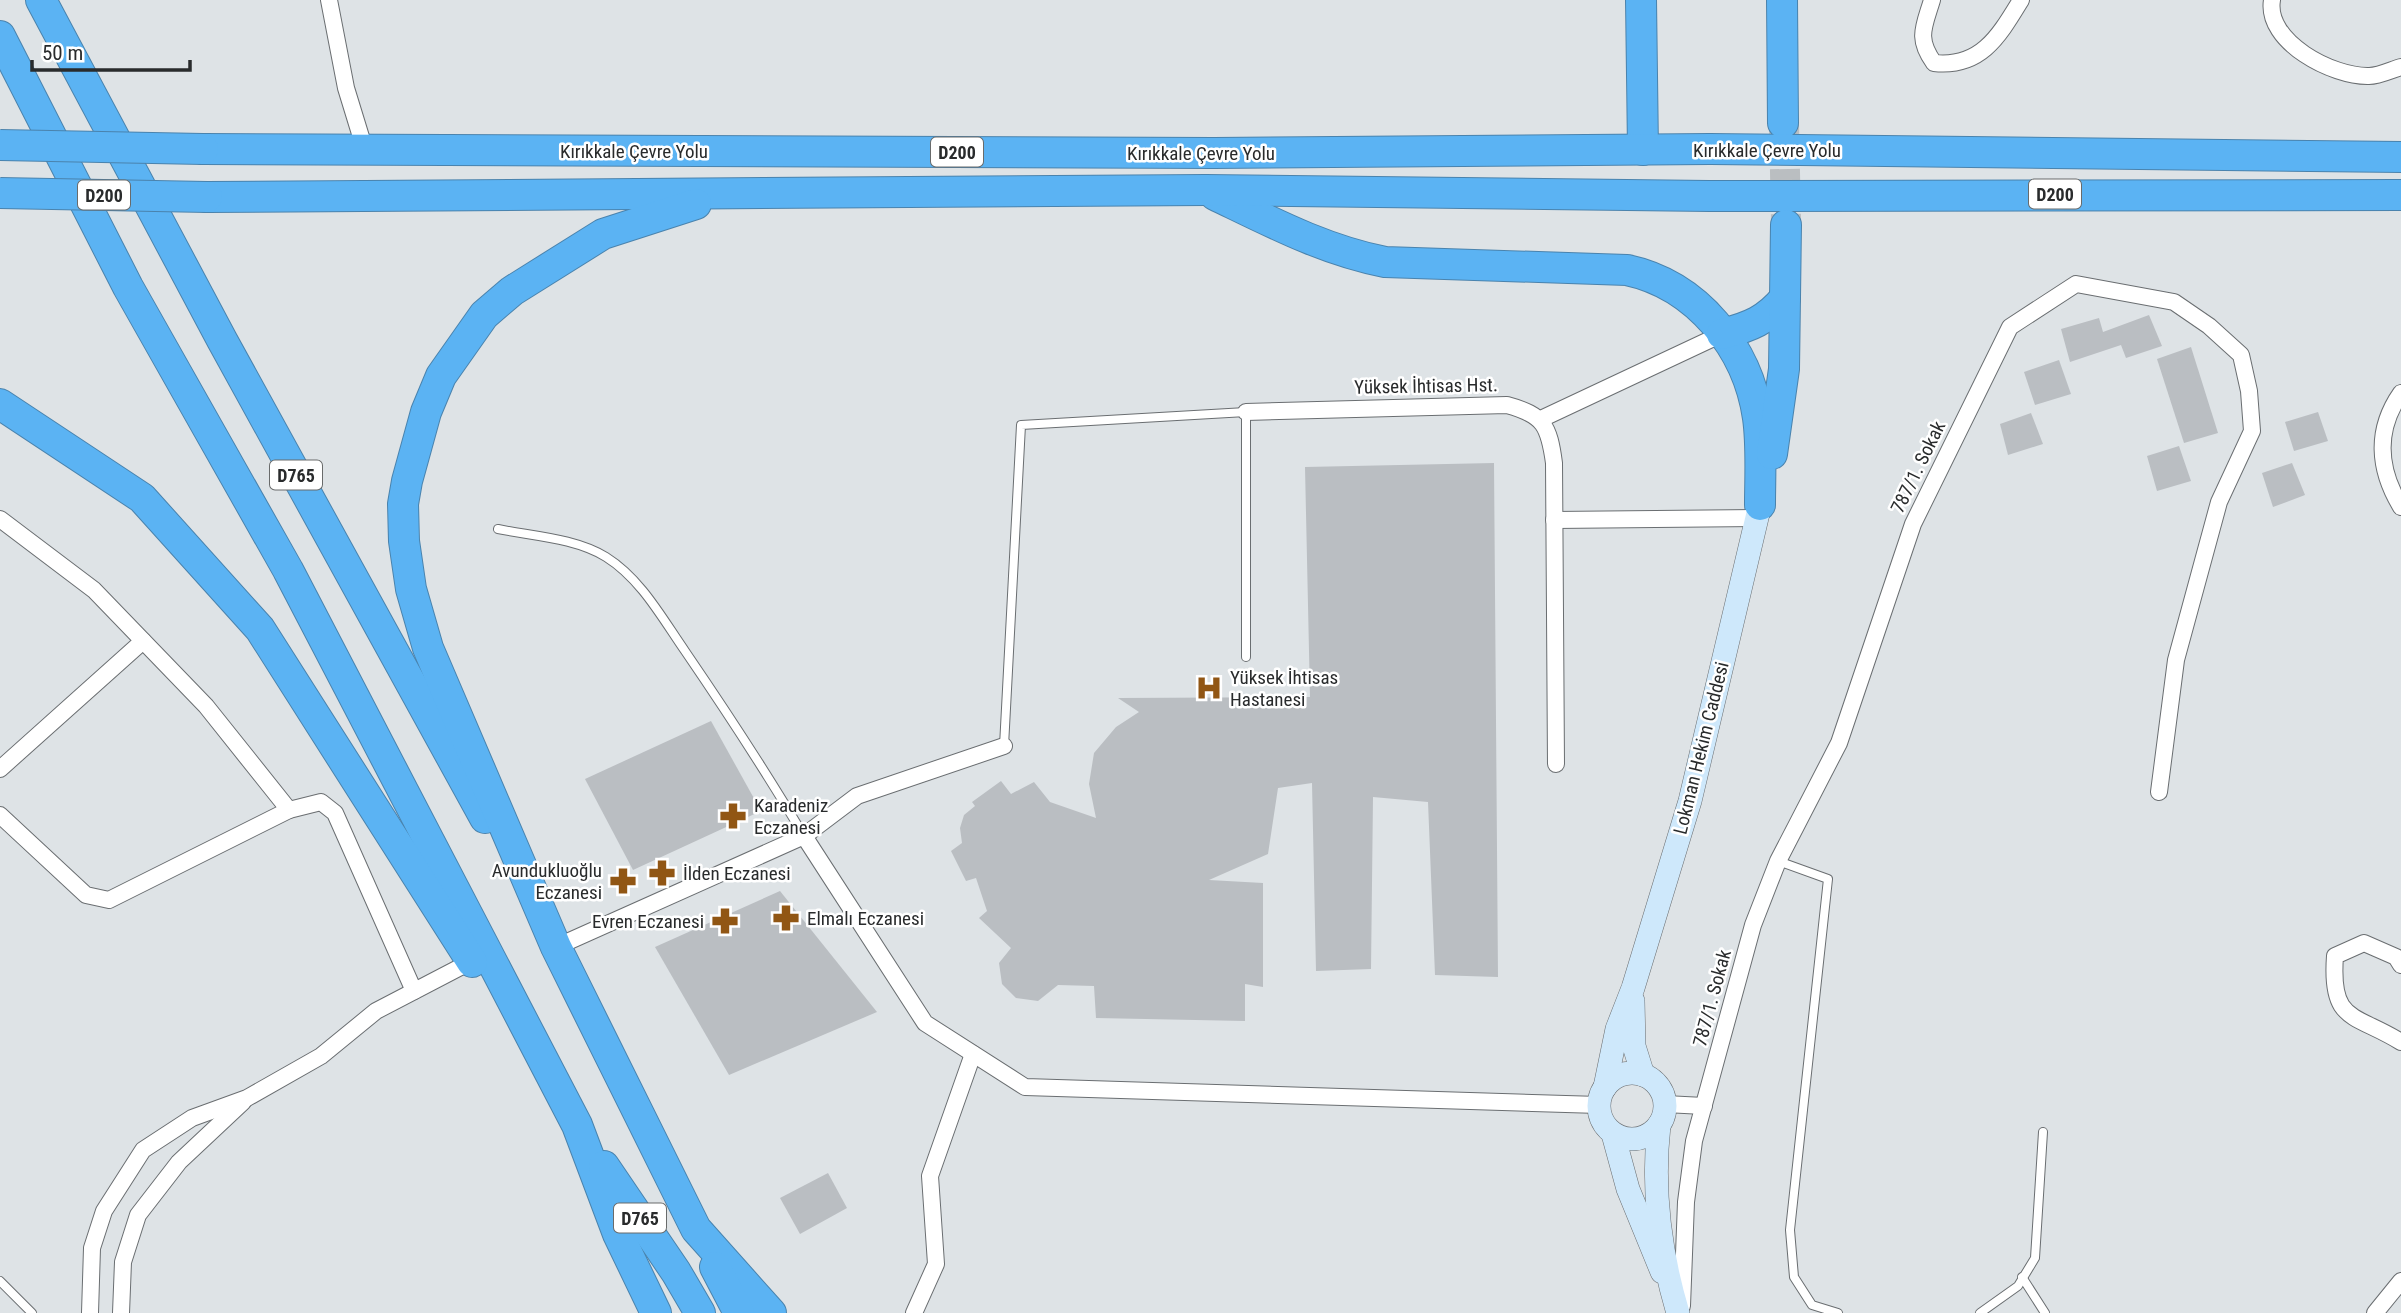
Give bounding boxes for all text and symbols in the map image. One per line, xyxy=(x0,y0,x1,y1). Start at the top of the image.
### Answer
scale bar xyxy=(32,28,189,72)
text: 50 m xyxy=(42,41,83,65)
road number: D200 xyxy=(931,138,983,167)
street label: Kırıkkale Çevre Yolu xyxy=(1693,139,1841,162)
street label: Kırıkkale Çevre Yolu xyxy=(560,140,708,163)
street label: Kırıkkale Çevre Yolu xyxy=(1127,142,1275,165)
road number: D200 xyxy=(78,180,130,210)
road number: D200 xyxy=(2029,180,2081,209)
street label: Yüksek İhtisas Hst. xyxy=(1354,373,1498,399)
street label: 787/1. Sokak xyxy=(1886,417,1950,517)
road number: D765 xyxy=(270,461,322,490)
street label: Lokman Hekim Caddesi xyxy=(1668,659,1734,837)
place label: Yüksek İhtisas Hastanesi xyxy=(1230,666,1338,711)
hospital icon: Yüksek İhtisas Hastanesi xyxy=(1194,673,1224,703)
place label: Karadeniz Eczanesi xyxy=(754,794,828,839)
pharmacy icon: Karadeniz Eczanesi xyxy=(718,801,748,831)
pharmacy icon: İlden Eczanesi xyxy=(647,858,677,888)
place label: Avundukluoğlu Eczanesi xyxy=(492,859,602,904)
place label: İlden Eczanesi xyxy=(683,862,791,885)
pharmacy icon: Avundukluoğlu Eczanesi xyxy=(608,866,638,896)
pharmacy icon: Elmalı Eczanesi xyxy=(771,903,801,933)
pharmacy icon: Evren Eczanesi xyxy=(710,906,740,936)
place label: Elmalı Eczanesi xyxy=(807,907,924,930)
place label: Evren Eczanesi xyxy=(592,910,704,933)
street label: 787/1. Sokak xyxy=(1688,947,1736,1049)
road number: D765 xyxy=(614,1204,666,1232)

